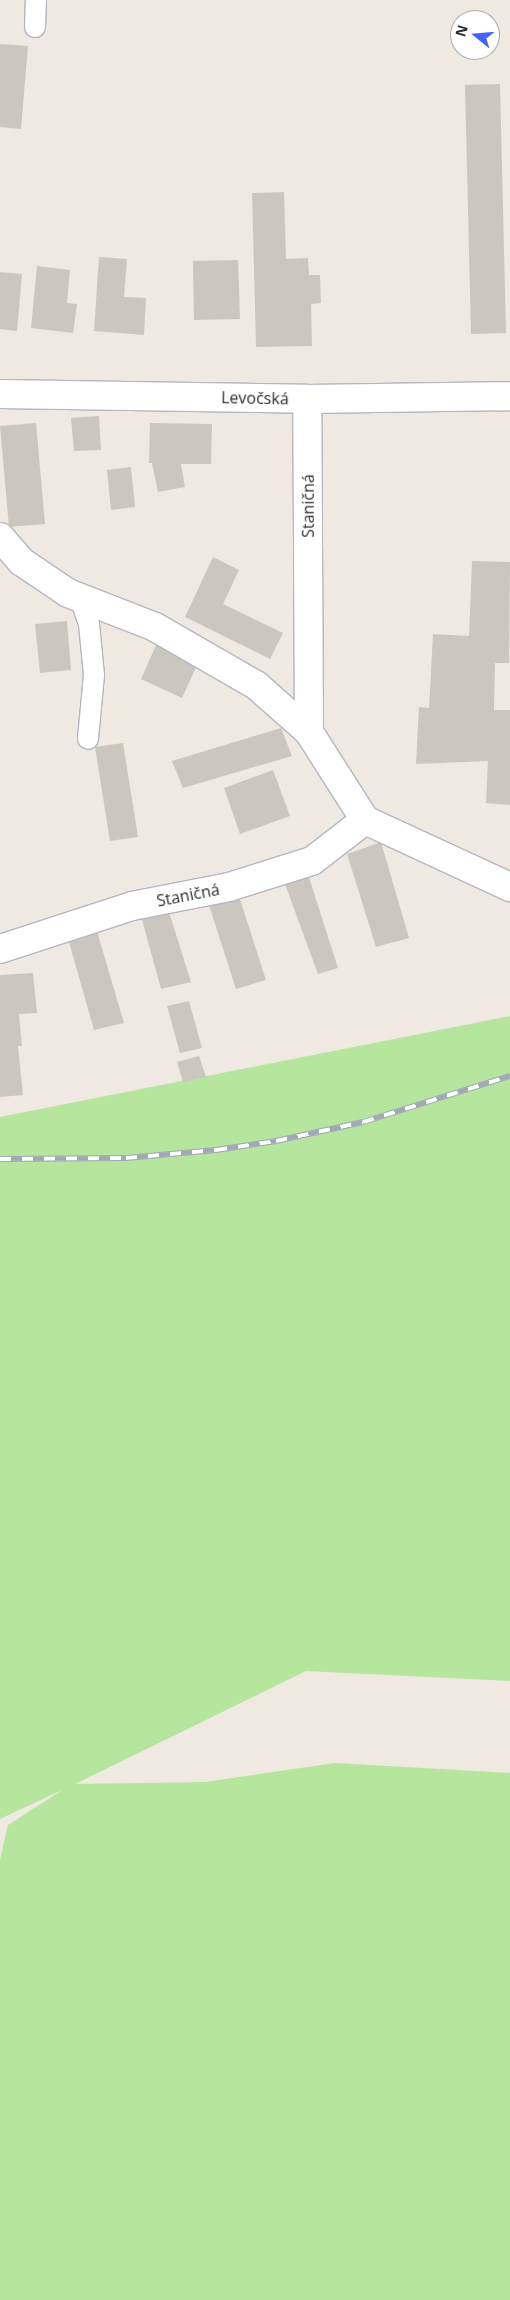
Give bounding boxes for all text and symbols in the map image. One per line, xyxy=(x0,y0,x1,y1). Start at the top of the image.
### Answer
north arrow xyxy=(450,10,500,60)
text: N xyxy=(450,23,472,39)
street label: Levočská xyxy=(221,388,289,408)
street label: Staničná xyxy=(298,474,318,538)
street label: Staničná xyxy=(155,880,221,910)

